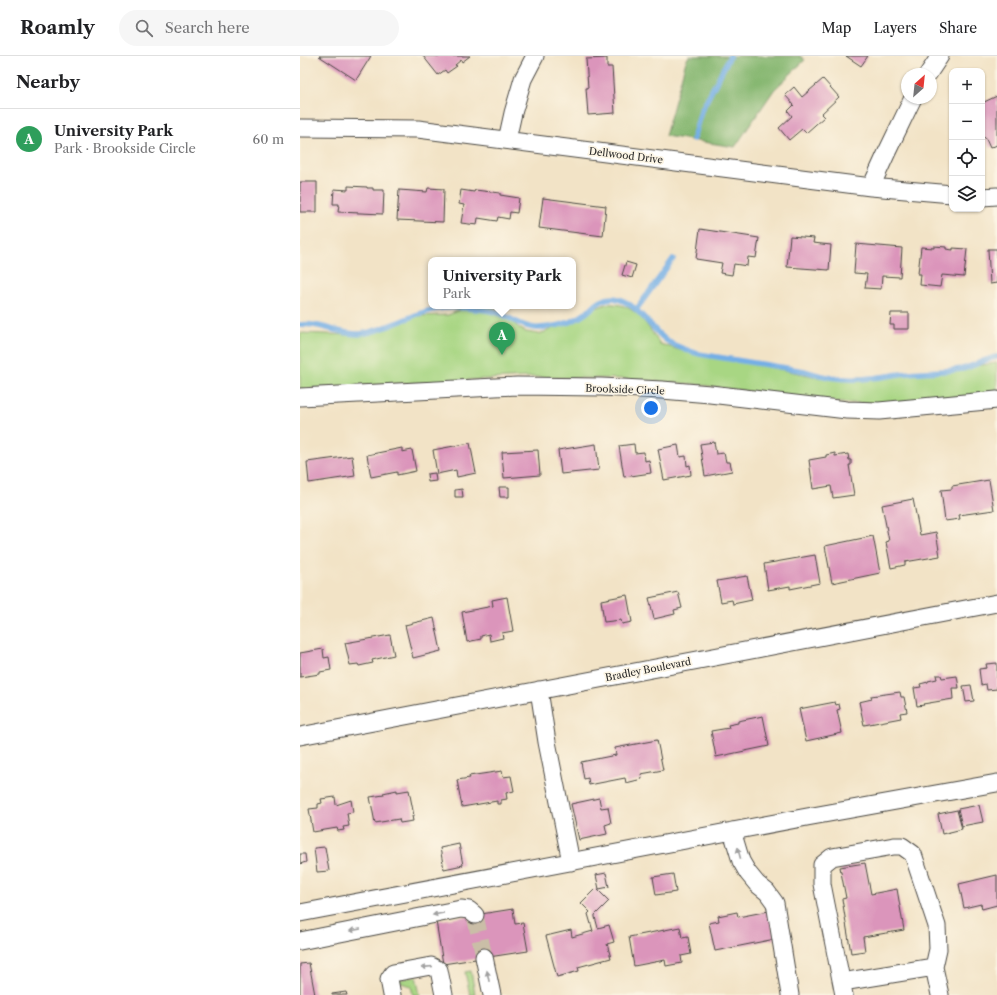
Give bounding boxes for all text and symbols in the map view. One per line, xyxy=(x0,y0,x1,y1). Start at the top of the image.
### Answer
search box xyxy=(119,10,399,46)
text: Roamly xyxy=(20,16,95,39)
icon: search xyxy=(133,17,155,39)
text: Search here xyxy=(165,18,250,37)
text: Map xyxy=(821,19,851,37)
text: Layers xyxy=(873,19,917,37)
text: Share xyxy=(939,19,977,37)
north arrow xyxy=(901,68,937,104)
map controls xyxy=(949,68,985,212)
button: + xyxy=(949,68,985,104)
text: Nearby xyxy=(16,72,80,92)
button: − xyxy=(949,104,985,140)
text: University Park xyxy=(54,121,173,140)
text: A xyxy=(24,131,34,147)
text: 60 m xyxy=(253,131,284,147)
text: Park · Brookside Circle xyxy=(54,140,196,156)
button: locate xyxy=(949,140,985,176)
street label: Dellwood Drive xyxy=(588,145,664,167)
button: layers xyxy=(949,176,985,212)
popup xyxy=(428,257,576,309)
text: University Park xyxy=(442,266,562,285)
text: Park xyxy=(442,285,471,301)
pin: A xyxy=(489,322,515,355)
street label: Brookside Circle xyxy=(585,382,665,397)
your location xyxy=(641,398,661,418)
street label: Bradley Boulevard xyxy=(604,655,692,684)
one-way arrow xyxy=(736,847,742,859)
one-way arrow xyxy=(432,911,445,917)
one-way arrow xyxy=(349,928,361,934)
one-way arrow xyxy=(421,964,433,971)
one-way arrow xyxy=(485,970,491,982)

